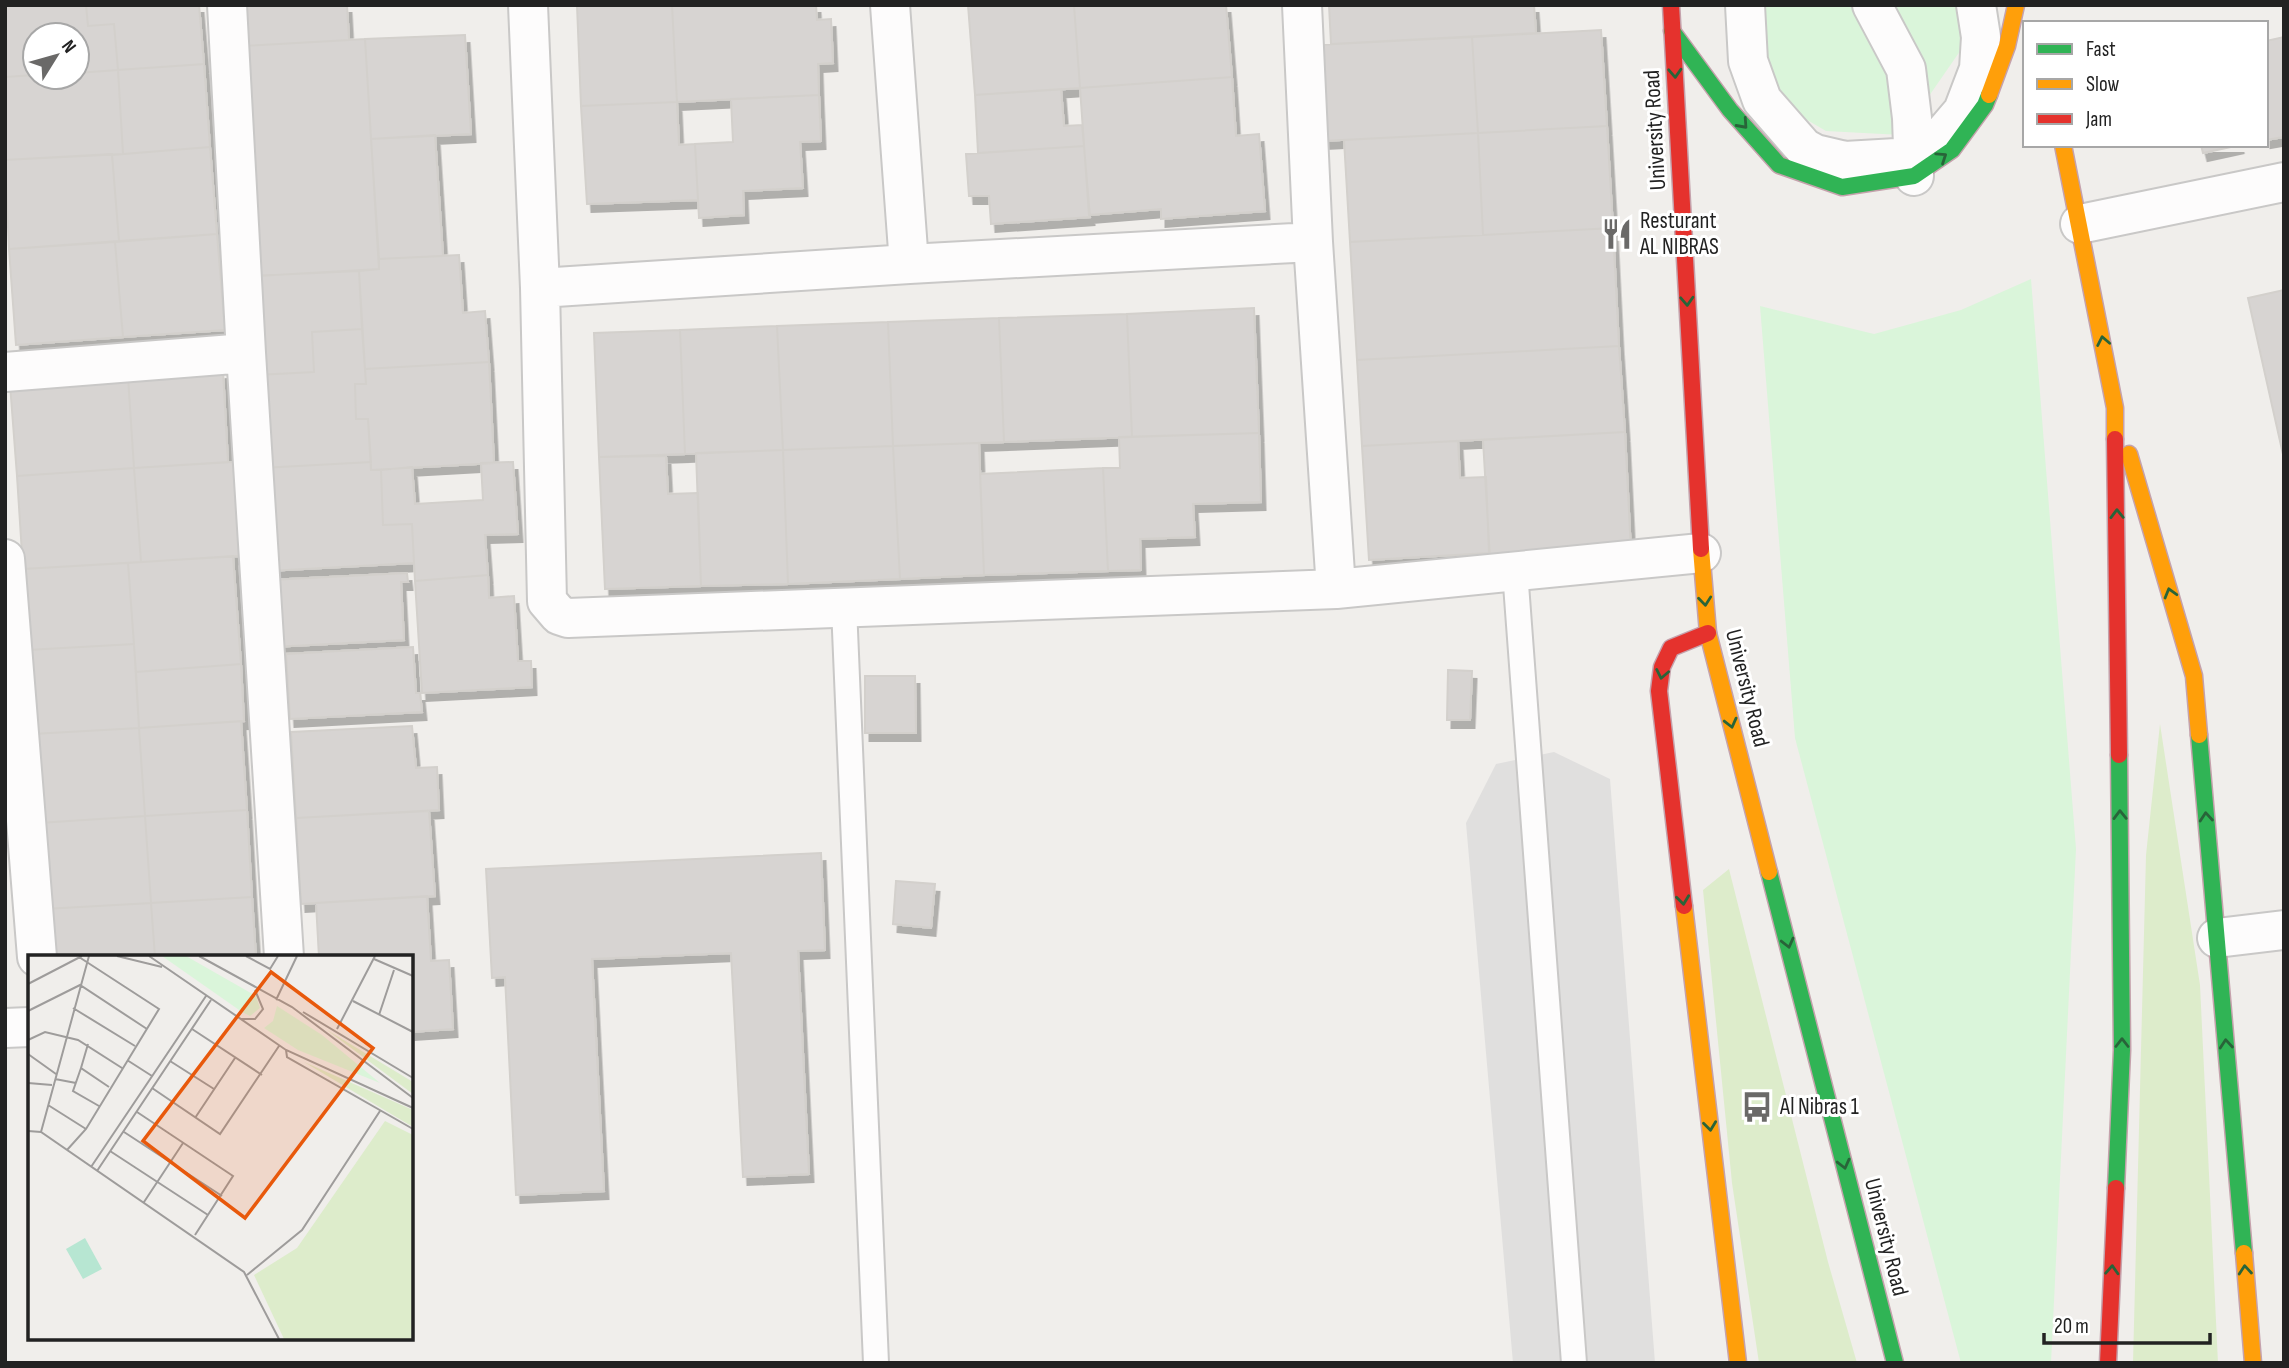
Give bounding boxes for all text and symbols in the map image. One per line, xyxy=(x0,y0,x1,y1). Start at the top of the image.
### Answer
north arrow xyxy=(21,21,91,91)
legend xyxy=(2023,21,2268,147)
text: N xyxy=(56,36,81,58)
text: Fast xyxy=(2086,37,2116,62)
one-way arrow xyxy=(1667,68,1682,79)
street label: University Road xyxy=(1638,69,1672,191)
text: Slow xyxy=(2086,72,2120,97)
text: Jam xyxy=(2085,107,2112,132)
one-way arrow xyxy=(1734,116,1747,129)
one-way arrow xyxy=(1934,153,1947,165)
place label: Resturant AL NIBRAS xyxy=(1639,207,1719,261)
restaurant icon: Resturant AL NIBRAS xyxy=(1600,217,1634,251)
one-way arrow xyxy=(1679,295,1694,306)
one-way arrow xyxy=(2096,335,2111,347)
one-way arrow xyxy=(2109,509,2125,519)
one-way arrow xyxy=(2164,588,2178,600)
one-way arrow xyxy=(1697,596,1712,607)
street label: University Road xyxy=(1719,626,1775,750)
one-way arrow xyxy=(1655,668,1670,680)
one-way arrow xyxy=(1723,717,1737,729)
one-way arrow xyxy=(2112,810,2128,820)
one-way arrow xyxy=(2199,811,2214,822)
one-way arrow xyxy=(1676,894,1691,905)
one-way arrow xyxy=(1780,937,1794,949)
inset map xyxy=(28,955,413,1340)
one-way arrow xyxy=(2114,1037,2130,1048)
one-way arrow xyxy=(2219,1038,2234,1049)
bus stop icon: Al Nibras 1 xyxy=(1740,1090,1774,1124)
place label: Al Nibras 1 xyxy=(1779,1093,1859,1121)
one-way arrow xyxy=(1703,1120,1718,1131)
one-way arrow xyxy=(1836,1158,1850,1170)
street label: University Road xyxy=(1858,1175,1914,1299)
one-way arrow xyxy=(2105,1264,2120,1275)
one-way arrow xyxy=(2238,1265,2253,1276)
scale bar xyxy=(2044,1302,2210,1346)
text: 20 m xyxy=(2054,1314,2089,1339)

